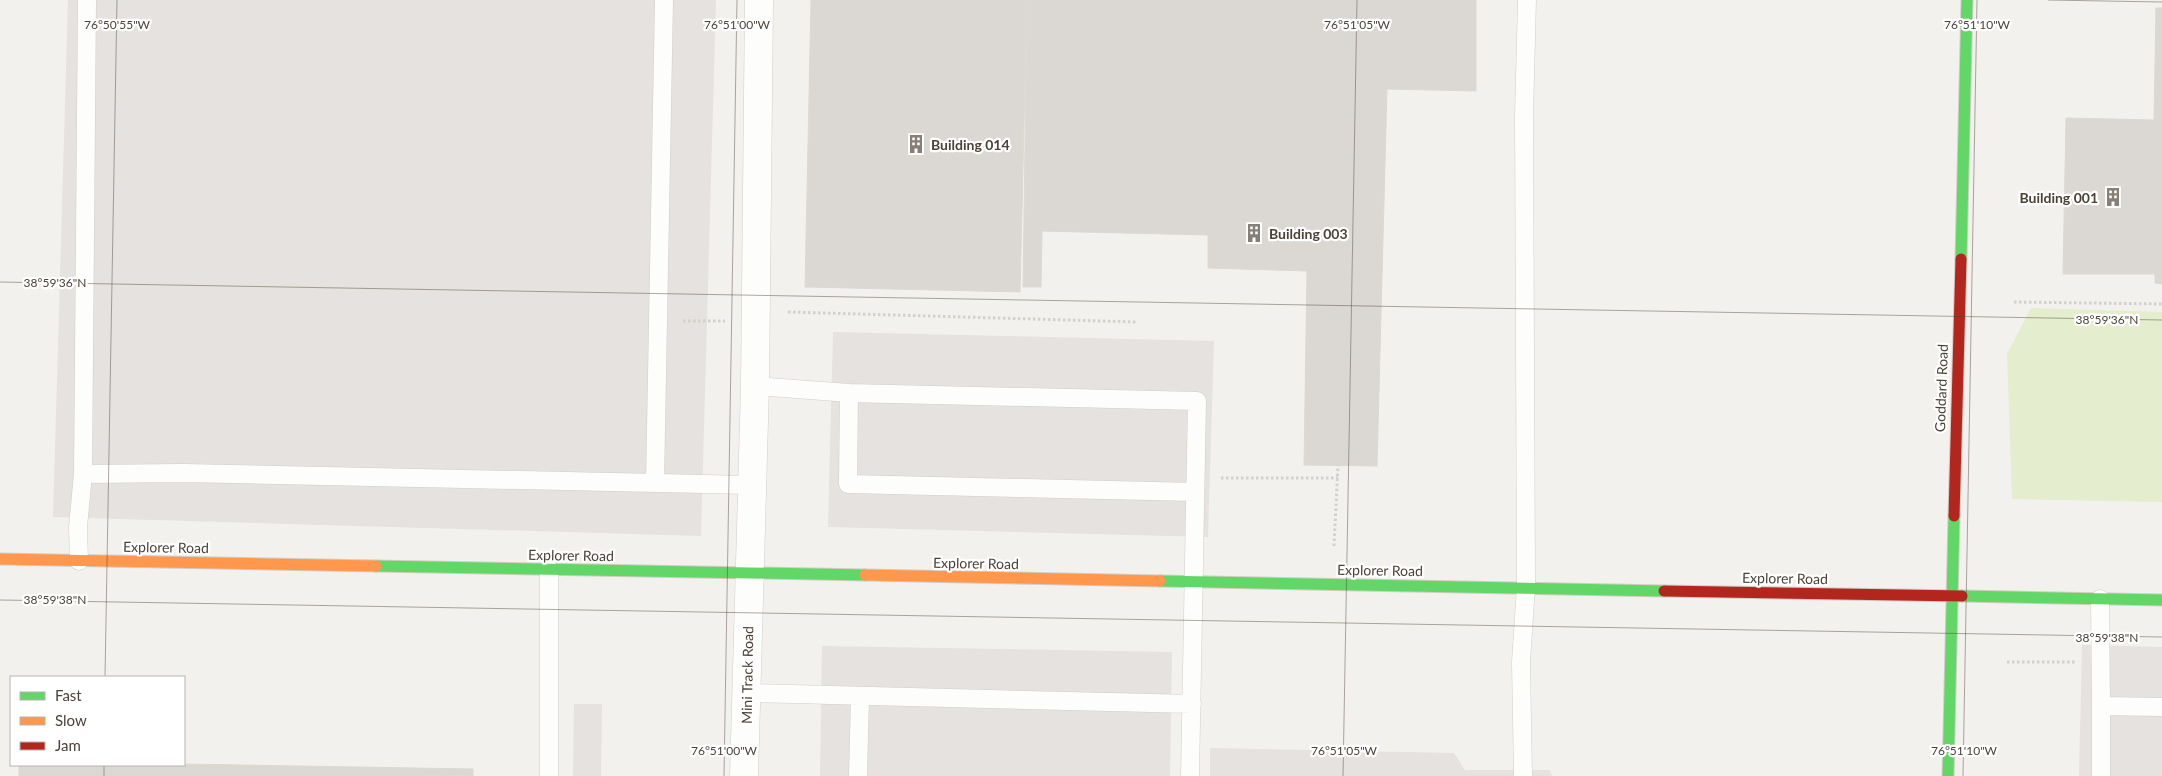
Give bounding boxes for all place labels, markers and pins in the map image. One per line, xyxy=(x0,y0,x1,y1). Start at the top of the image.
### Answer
building icon: Building 014 xyxy=(905,133,927,155)
place label: Building 014 xyxy=(931,136,1010,153)
building icon: Building 001 xyxy=(2102,186,2124,208)
place label: Building 001 xyxy=(2019,189,2098,206)
building icon: Building 003 xyxy=(1243,222,1265,244)
place label: Building 003 xyxy=(1269,225,1348,242)

